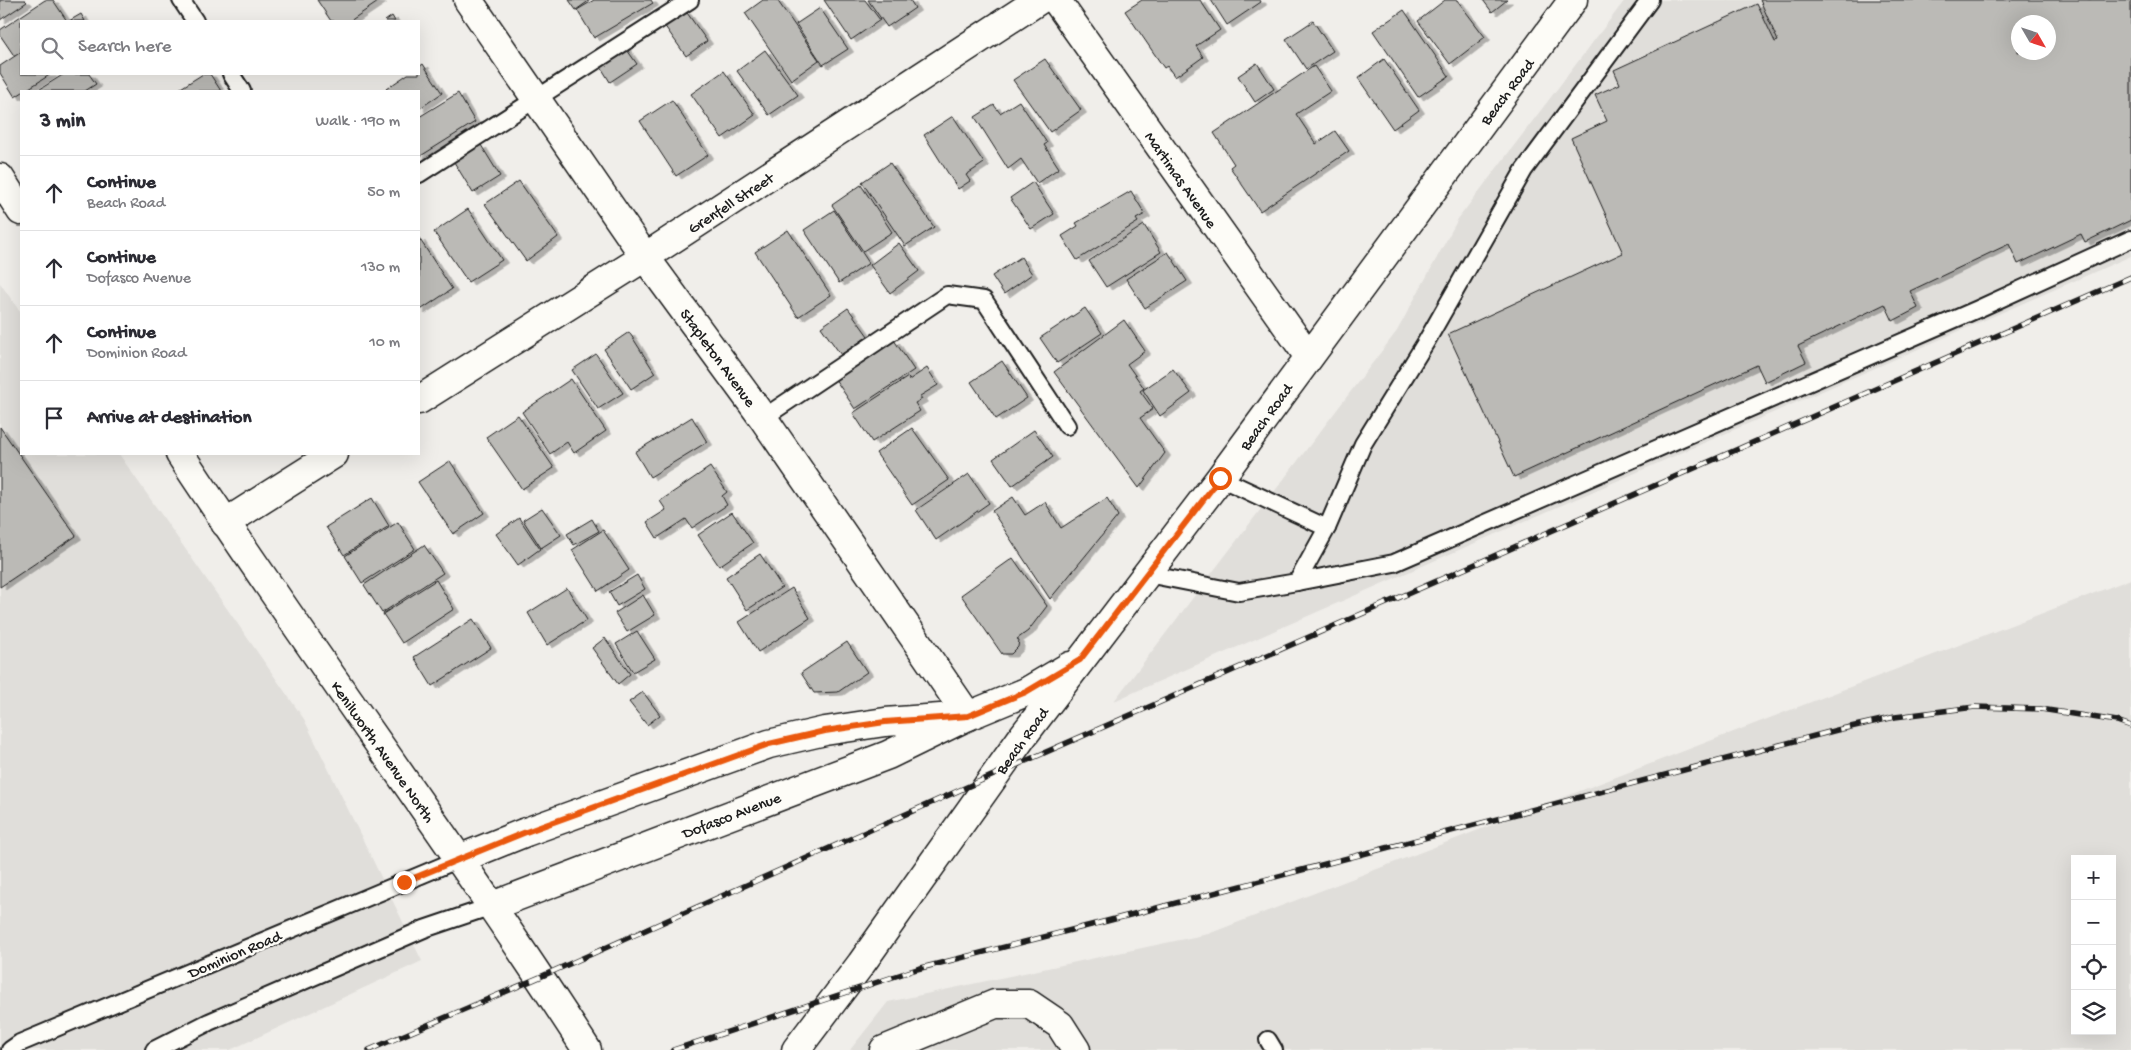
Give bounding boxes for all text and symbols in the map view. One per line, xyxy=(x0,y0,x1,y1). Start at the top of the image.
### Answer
north arrow xyxy=(2011,15,2056,60)
search box xyxy=(20,20,420,75)
icon: search xyxy=(38,34,66,62)
text: Search here xyxy=(78,36,172,59)
street label: Beach Road xyxy=(1477,55,1541,131)
text: 3 min xyxy=(40,110,85,135)
text: Walk · 190 m xyxy=(316,113,400,132)
street label: Martimas Avenue xyxy=(1139,129,1220,234)
street label: Grenfell Street xyxy=(686,169,780,240)
text: Continue xyxy=(87,172,156,195)
icon: ahead xyxy=(40,179,68,207)
text: 50 m xyxy=(367,184,400,203)
text: Beach Road xyxy=(87,195,165,214)
text: Continue xyxy=(87,247,156,270)
icon: ahead xyxy=(40,254,68,282)
text: 130 m xyxy=(361,259,400,278)
text: Dofasco Avenue xyxy=(87,270,191,289)
street label: Stapleton Avenue xyxy=(674,306,759,412)
text: Continue xyxy=(87,322,156,345)
icon: ahead xyxy=(40,329,68,357)
text: 10 m xyxy=(369,334,400,353)
text: Dominion Road xyxy=(87,345,186,364)
street label: Beach Road xyxy=(1237,380,1299,456)
icon: arrive xyxy=(40,404,68,432)
text: Arrive at destination xyxy=(87,407,251,430)
route start xyxy=(1209,467,1232,490)
street label: Kenilworth Avenue North xyxy=(325,679,437,828)
street label: Beach Road xyxy=(993,704,1055,780)
street label: Dofasco Avenue xyxy=(679,789,785,845)
map controls xyxy=(2071,855,2116,1035)
button: + xyxy=(2071,855,2116,900)
route end xyxy=(393,871,416,894)
button: − xyxy=(2071,900,2116,945)
street label: Dominion Road xyxy=(185,927,286,985)
button: locate xyxy=(2071,945,2116,990)
button: layers xyxy=(2071,990,2116,1035)

